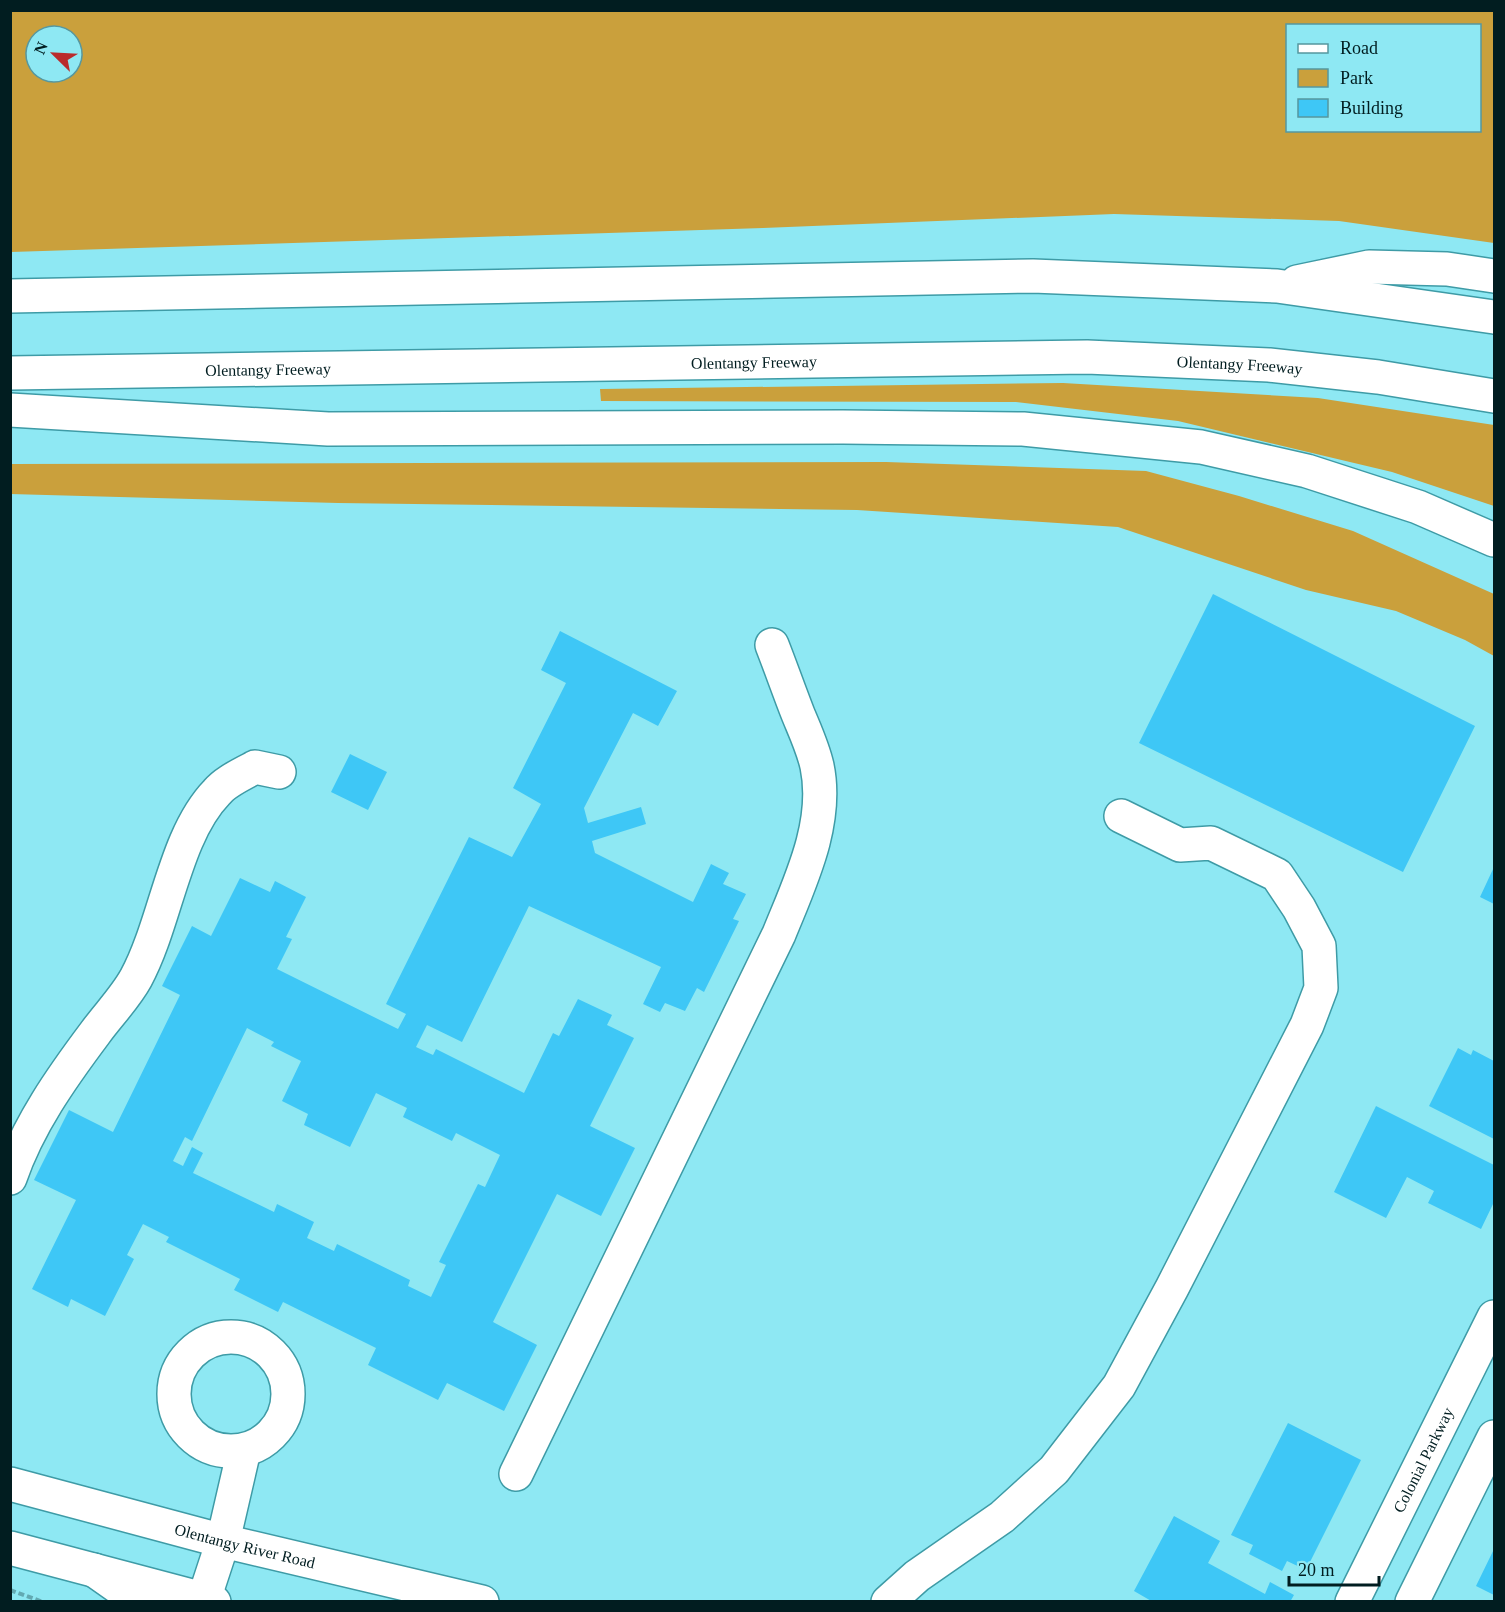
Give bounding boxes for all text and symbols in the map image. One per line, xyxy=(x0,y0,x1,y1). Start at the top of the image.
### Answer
north arrow xyxy=(24,24,84,84)
legend xyxy=(1286,24,1481,132)
text: Road xyxy=(1340,38,1378,58)
text: N xyxy=(31,39,51,57)
text: Park xyxy=(1340,68,1373,88)
text: Building xyxy=(1340,98,1403,118)
street label: Olentangy Freeway xyxy=(691,353,817,372)
street label: Olentangy Freeway xyxy=(1176,353,1303,379)
street label: Olentangy Freeway xyxy=(205,360,331,379)
street label: Colonial Parkway xyxy=(1390,1405,1458,1515)
street label: Olentangy River Road xyxy=(173,1520,317,1571)
scale bar xyxy=(1289,1549,1379,1587)
text: 20 m xyxy=(1298,1560,1335,1580)

